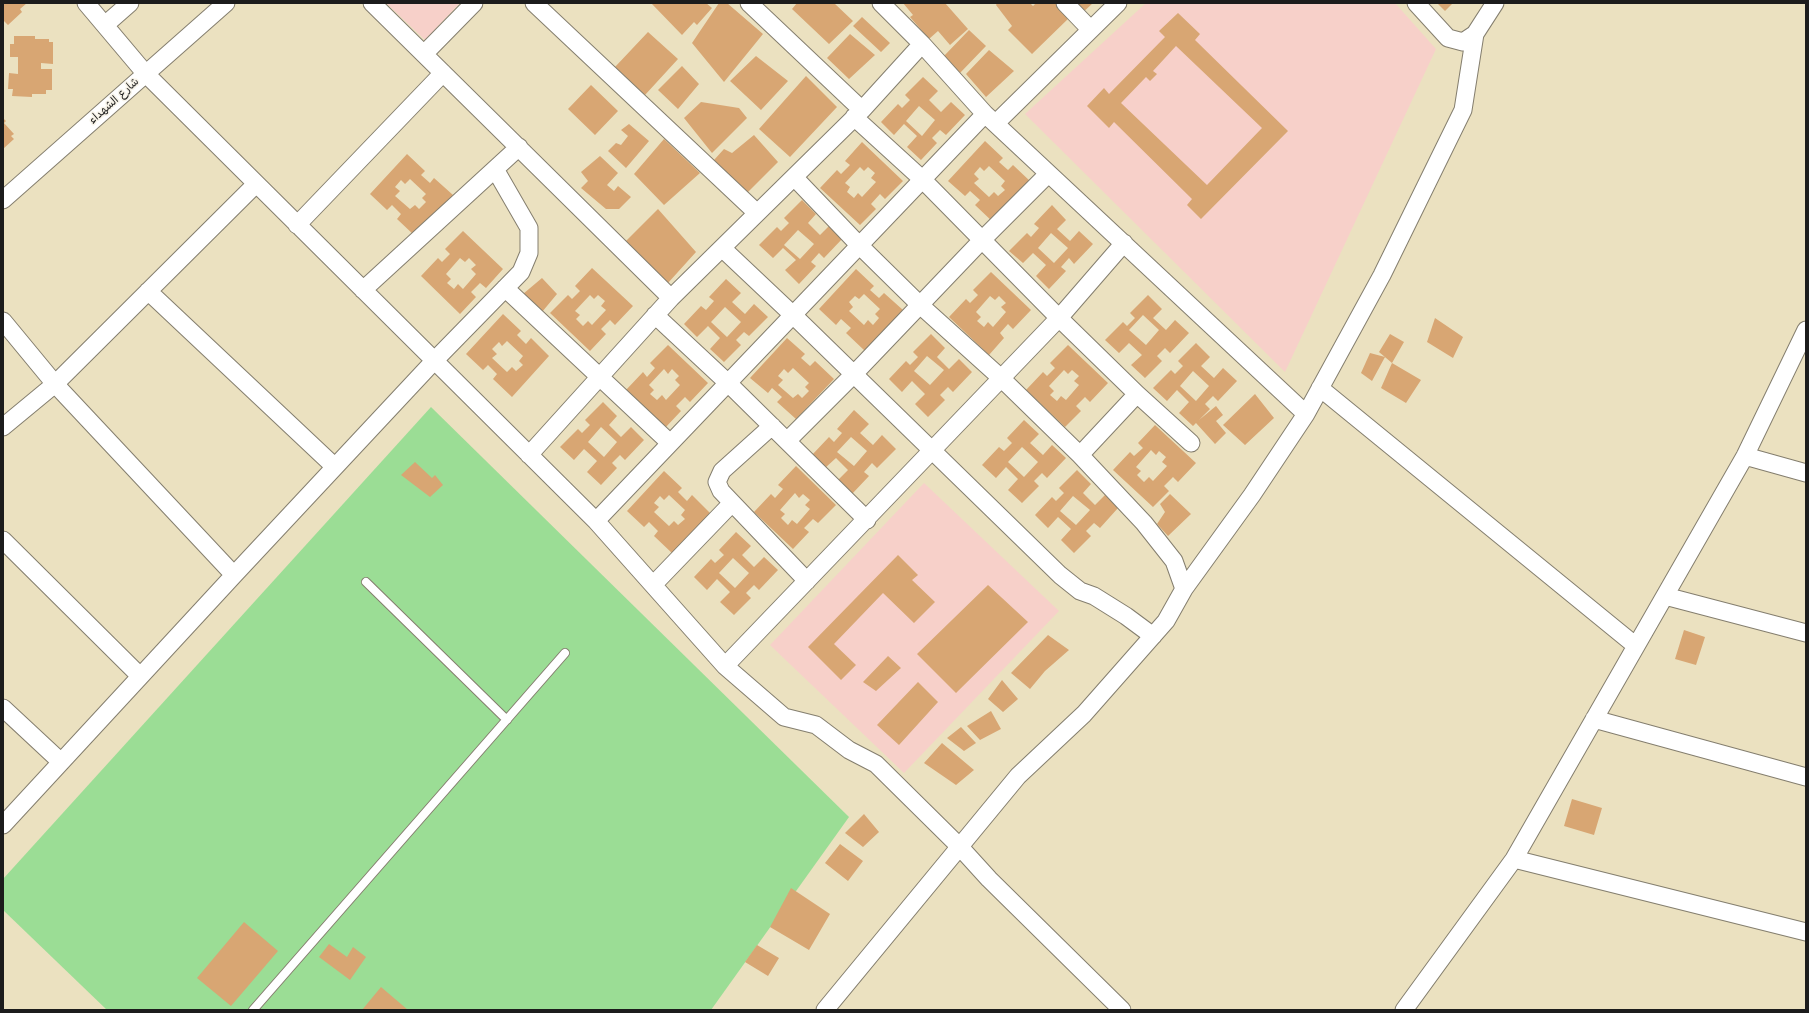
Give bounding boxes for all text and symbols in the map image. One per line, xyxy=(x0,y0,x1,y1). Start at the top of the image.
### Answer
street label: شارع الشهداء xyxy=(86,75,142,127)

